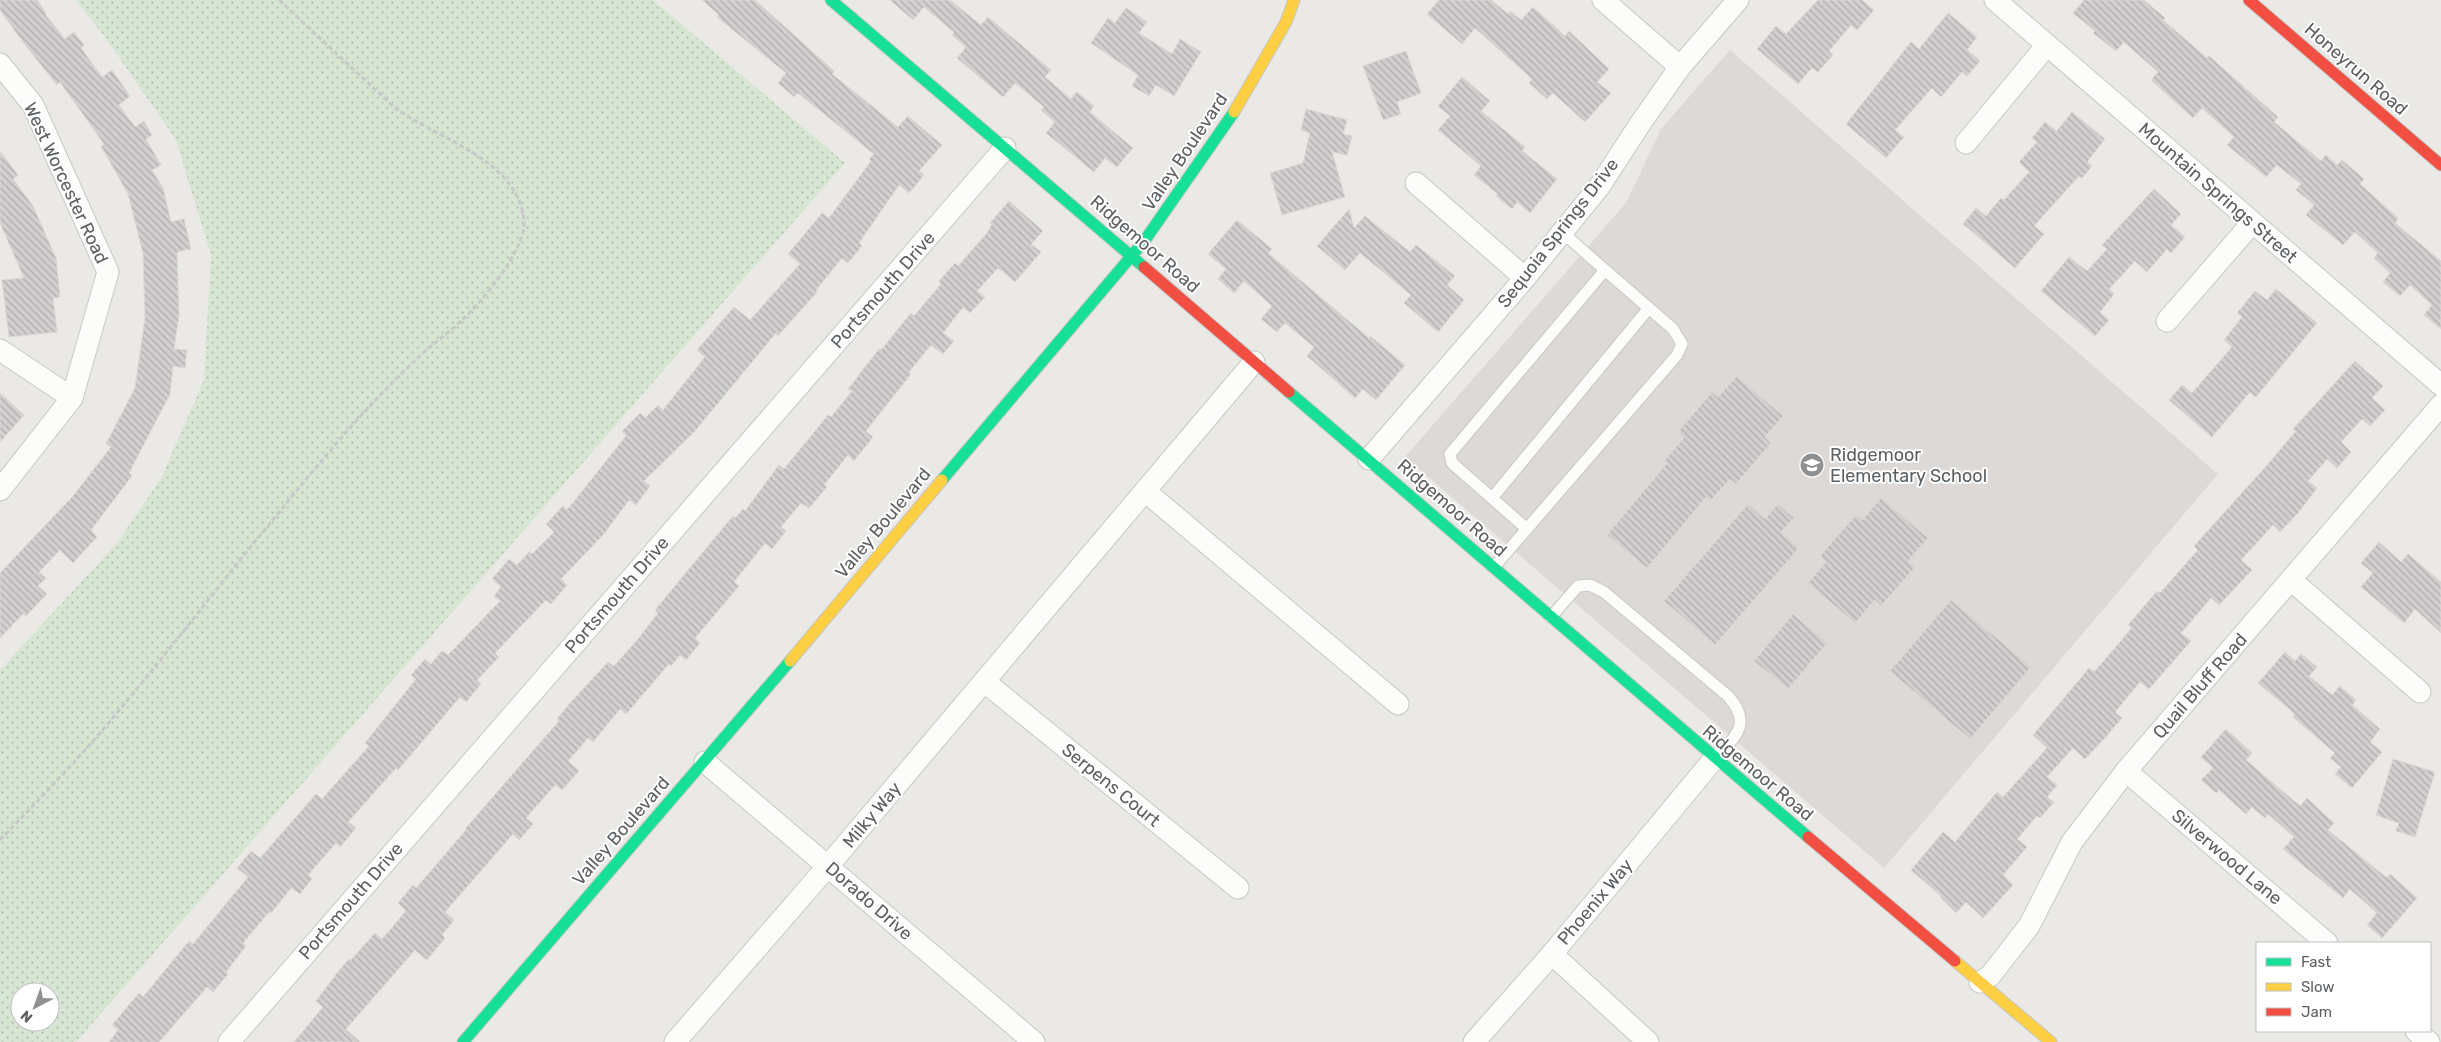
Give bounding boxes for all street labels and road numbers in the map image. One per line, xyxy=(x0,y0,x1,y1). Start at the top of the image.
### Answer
street label: Honeyrun Road xyxy=(2300,18,2412,120)
street label: Valley Boulevard xyxy=(1137,89,1233,215)
street label: West Worcester Road xyxy=(19,99,113,267)
street label: Mountain Springs Street xyxy=(2134,118,2302,268)
street label: Sequoia Springs Drive xyxy=(1493,154,1623,312)
street label: Ridgemoor Road xyxy=(1086,190,1204,298)
street label: Portsmouth Drive xyxy=(826,227,940,353)
street label: Ridgemoor Road xyxy=(1393,454,1511,562)
street label: Valley Boulevard xyxy=(830,463,936,583)
street label: Portsmouth Drive xyxy=(560,532,674,658)
street label: Quail Bluff Road xyxy=(2148,629,2252,743)
street label: Ridgemoor Road xyxy=(1698,720,1818,826)
street label: Serpens Court xyxy=(1057,739,1165,831)
street label: Valley Boulevard xyxy=(568,772,674,890)
street label: Milky Way xyxy=(838,777,906,853)
street label: Silverwood Lane xyxy=(2167,804,2287,910)
street label: Portsmouth Drive xyxy=(294,838,408,964)
street label: Phoenix Way xyxy=(1553,854,1637,950)
street label: Dorado Drive xyxy=(821,857,917,945)

